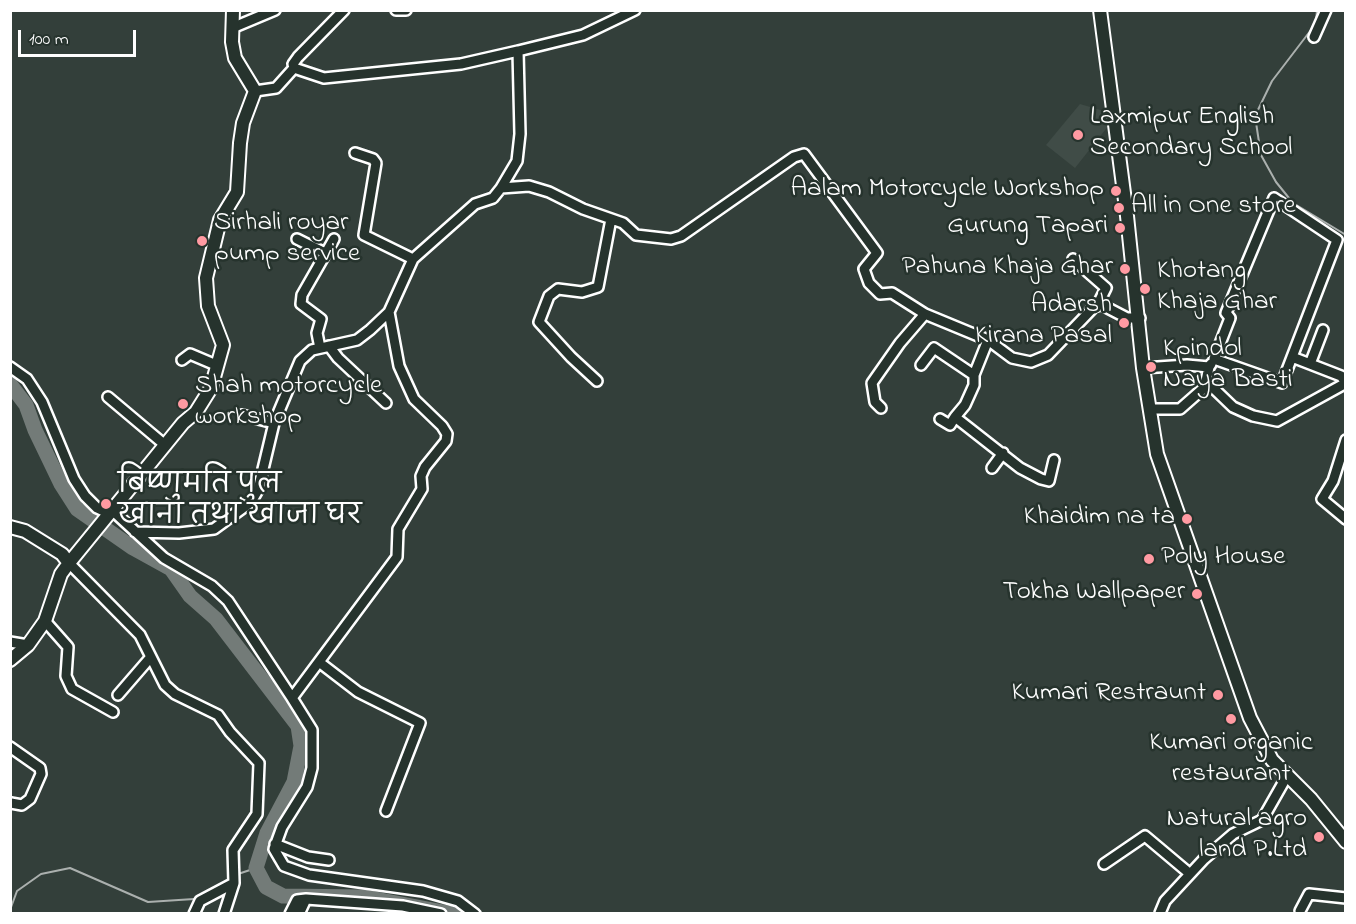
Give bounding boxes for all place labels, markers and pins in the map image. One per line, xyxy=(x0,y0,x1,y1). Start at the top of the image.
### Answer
place label: Laxmipur English Secondary School xyxy=(1090,103,1293,166)
marker: Laxmipur English Secondary School xyxy=(1071,128,1085,142)
place label: Aalam Motorcycle Workshop xyxy=(790,175,1104,207)
marker: Aalam Motorcycle Workshop xyxy=(1109,184,1123,198)
place label: All in One store xyxy=(1131,192,1296,224)
marker: All in One store xyxy=(1112,201,1126,215)
place label: Sirhali royar pump service xyxy=(214,209,360,272)
place label: Gurung Tapari xyxy=(947,212,1108,244)
marker: Gurung Tapari xyxy=(1113,221,1127,235)
marker: Sirhali royar pump service xyxy=(195,234,209,248)
place label: Pahuna Khaja Ghar xyxy=(902,253,1113,285)
place label: Khotang Khaja Ghar xyxy=(1157,257,1277,320)
marker: Pahuna Khaja Ghar xyxy=(1118,262,1132,276)
marker: Khotang Khaja Ghar xyxy=(1138,282,1152,296)
place label: Adarsh Kirana Pasal xyxy=(975,291,1112,354)
marker: Adarsh Kirana Pasal xyxy=(1117,316,1131,330)
place label: Kpindol Naya Basti xyxy=(1163,335,1293,398)
marker: Kpindol Naya Basti xyxy=(1144,360,1158,374)
place label: Shah motorcycle workshop xyxy=(195,372,382,435)
marker: Shah motorcycle workshop xyxy=(176,397,190,411)
place label: बिष्णुमति पुल खाना तथा खाजा घर xyxy=(118,472,362,535)
marker: बिष्णुमति पुल खाना तथा खाजा घर xyxy=(99,497,113,511)
place label: Khaidim na ta xyxy=(1024,503,1175,535)
marker: Khaidim na ta xyxy=(1180,512,1194,526)
place label: Poly House xyxy=(1161,543,1285,575)
marker: Poly House xyxy=(1142,552,1156,566)
place label: Tokha Wallpaper xyxy=(1002,578,1185,610)
marker: Tokha Wallpaper xyxy=(1190,587,1204,601)
place label: Kumari Restraunt xyxy=(1011,679,1206,711)
marker: Kumari Restraunt xyxy=(1211,688,1225,702)
marker: Kumari organic restaurant xyxy=(1224,712,1238,726)
place label: Kumari organic restaurant xyxy=(1149,729,1313,792)
place label: Natural agro land P.Ltd xyxy=(1166,805,1307,868)
marker: Natural agro land P.Ltd xyxy=(1312,830,1326,844)

